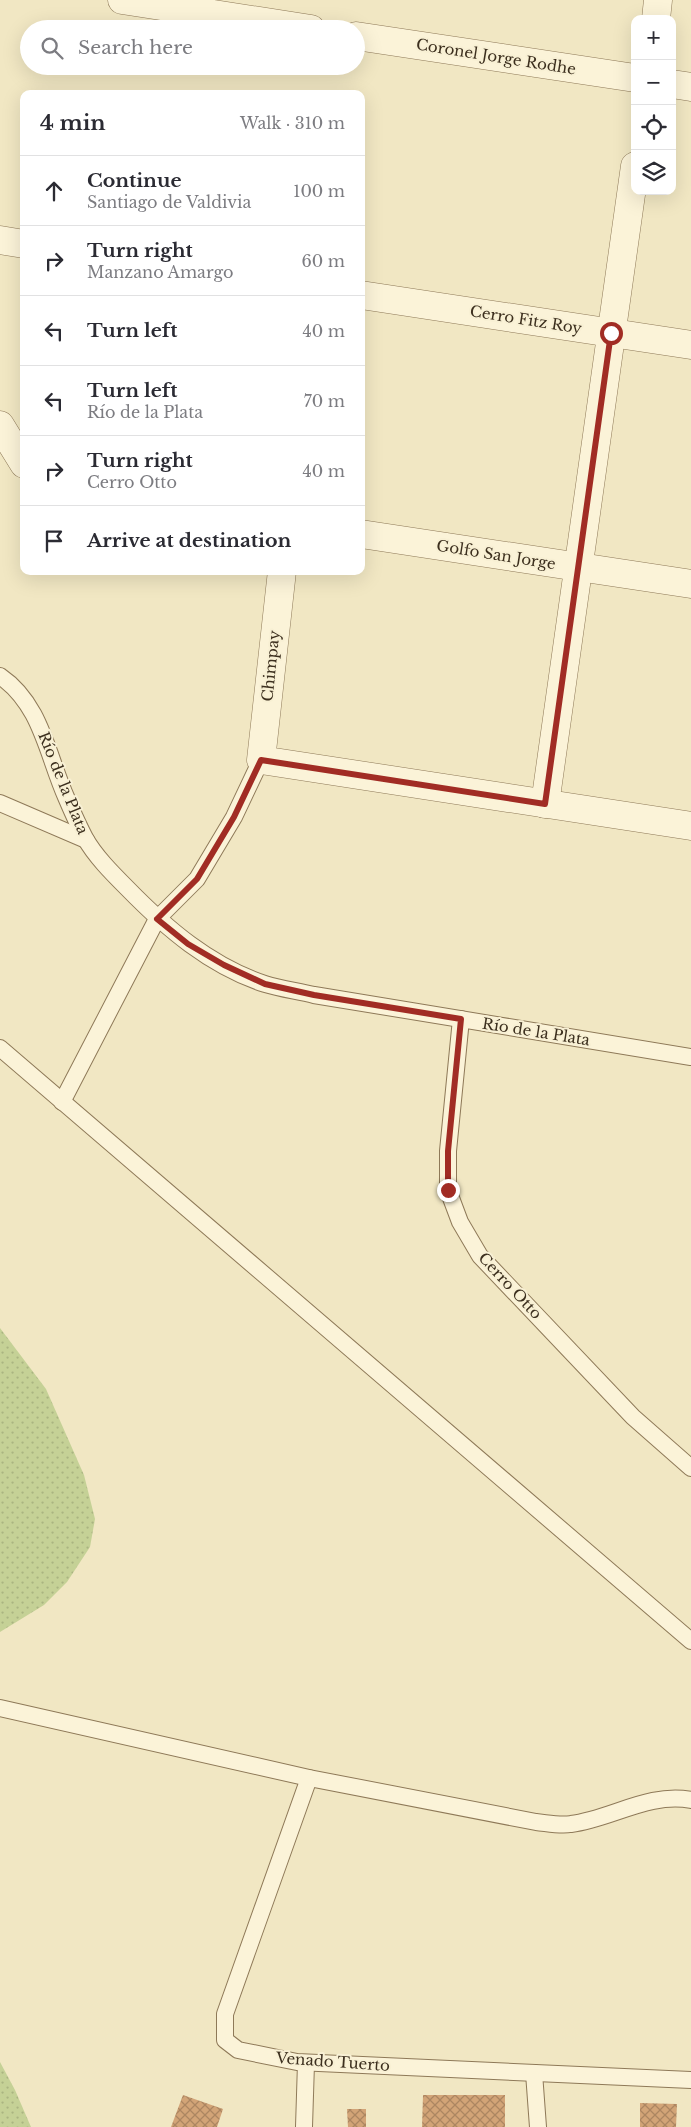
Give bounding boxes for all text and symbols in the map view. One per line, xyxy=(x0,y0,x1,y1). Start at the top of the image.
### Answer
map controls xyxy=(631,15,676,195)
button: + xyxy=(631,15,676,60)
search box xyxy=(20,20,365,75)
icon: search xyxy=(38,34,66,62)
street label: Coronel Jorge Rodhe xyxy=(415,34,577,79)
text: Search here xyxy=(78,36,193,59)
button: − xyxy=(631,60,676,105)
button: locate xyxy=(631,105,676,150)
text: 4 min xyxy=(40,110,106,136)
text: Walk · 310 m xyxy=(240,113,345,133)
button: layers xyxy=(631,150,676,195)
text: Continue xyxy=(87,169,182,192)
icon: ahead xyxy=(40,177,68,205)
text: 100 m xyxy=(293,181,345,201)
text: Santiago de Valdivia xyxy=(87,192,251,212)
text: Turn right xyxy=(87,239,193,262)
icon: right xyxy=(40,247,68,275)
text: 60 m xyxy=(302,251,345,271)
text: Manzano Amargo xyxy=(87,262,234,282)
street label: Cerro Fitz Roy xyxy=(469,301,584,338)
icon: left xyxy=(40,317,68,345)
text: Turn left xyxy=(87,319,178,342)
text: 40 m xyxy=(302,321,345,341)
route start xyxy=(600,322,623,345)
text: Turn left xyxy=(87,379,178,402)
icon: left xyxy=(40,387,68,415)
text: 70 m xyxy=(304,391,345,411)
text: Río de la Plata xyxy=(87,402,203,422)
text: Turn right xyxy=(87,449,193,472)
icon: right xyxy=(40,457,68,485)
text: 40 m xyxy=(302,461,345,481)
text: Cerro Otto xyxy=(87,472,177,492)
icon: arrive xyxy=(40,527,68,555)
text: Arrive at destination xyxy=(87,529,291,552)
street label: Golfo San Jorge xyxy=(435,536,557,573)
street label: Chimpay xyxy=(257,629,284,702)
street label: Río de la Plata xyxy=(34,729,93,837)
street label: Río de la Plata xyxy=(481,1014,592,1050)
route end xyxy=(437,1179,460,1202)
street label: Cerro Otto xyxy=(475,1248,546,1323)
street label: Venado Tuerto xyxy=(275,2048,391,2075)

